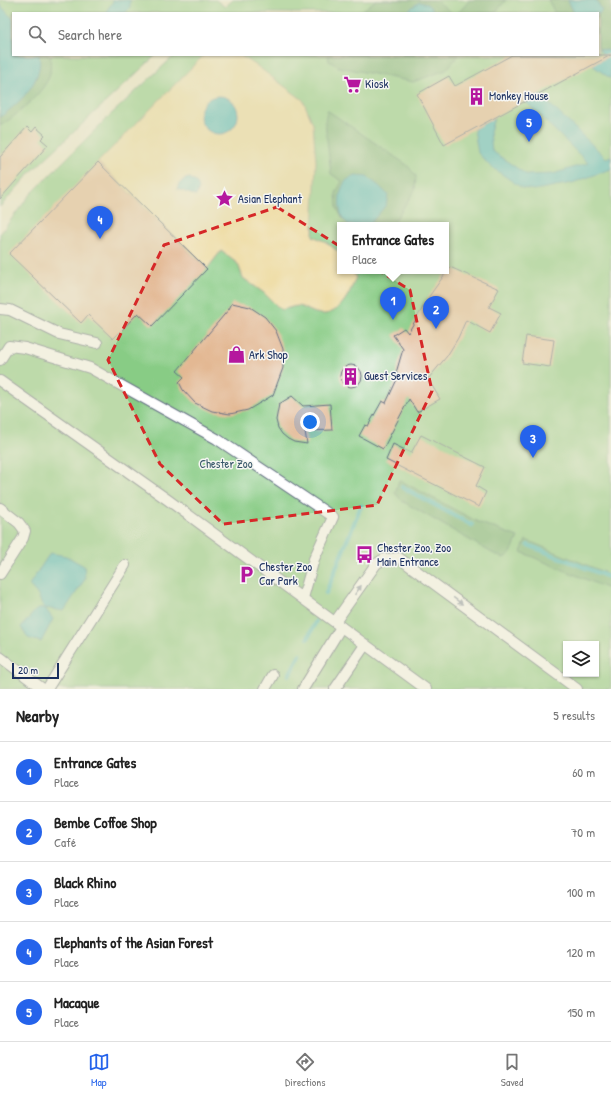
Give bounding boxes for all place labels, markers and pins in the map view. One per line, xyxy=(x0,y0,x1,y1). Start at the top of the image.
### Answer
supermarket icon: Kiosk xyxy=(342,74,362,94)
place label: Kiosk xyxy=(365,75,388,92)
building icon: Monkey House xyxy=(466,86,486,106)
place label: Monkey House xyxy=(489,87,549,104)
pin: 5 xyxy=(516,109,542,142)
place icon: Asian Elephant xyxy=(215,189,235,209)
place label: Asian Elephant xyxy=(238,190,303,207)
pin: 4 xyxy=(87,206,113,239)
pin: 1 xyxy=(380,287,406,320)
pin: 2 xyxy=(423,296,449,329)
shop icon: Ark Shop xyxy=(226,345,246,365)
place label: Ark Shop xyxy=(249,346,288,363)
building icon: Guest Services xyxy=(341,366,361,386)
place label: Guest Services xyxy=(364,367,428,384)
pin: 3 xyxy=(520,425,546,458)
place label: Chester Zoo, Zoo Main Entrance xyxy=(377,539,451,570)
bus stop icon: Chester Zoo, Zoo Main Entrance xyxy=(354,545,374,565)
place label: Chester Zoo Car Park xyxy=(259,558,312,589)
parking icon: Chester Zoo Car Park xyxy=(236,564,256,584)

